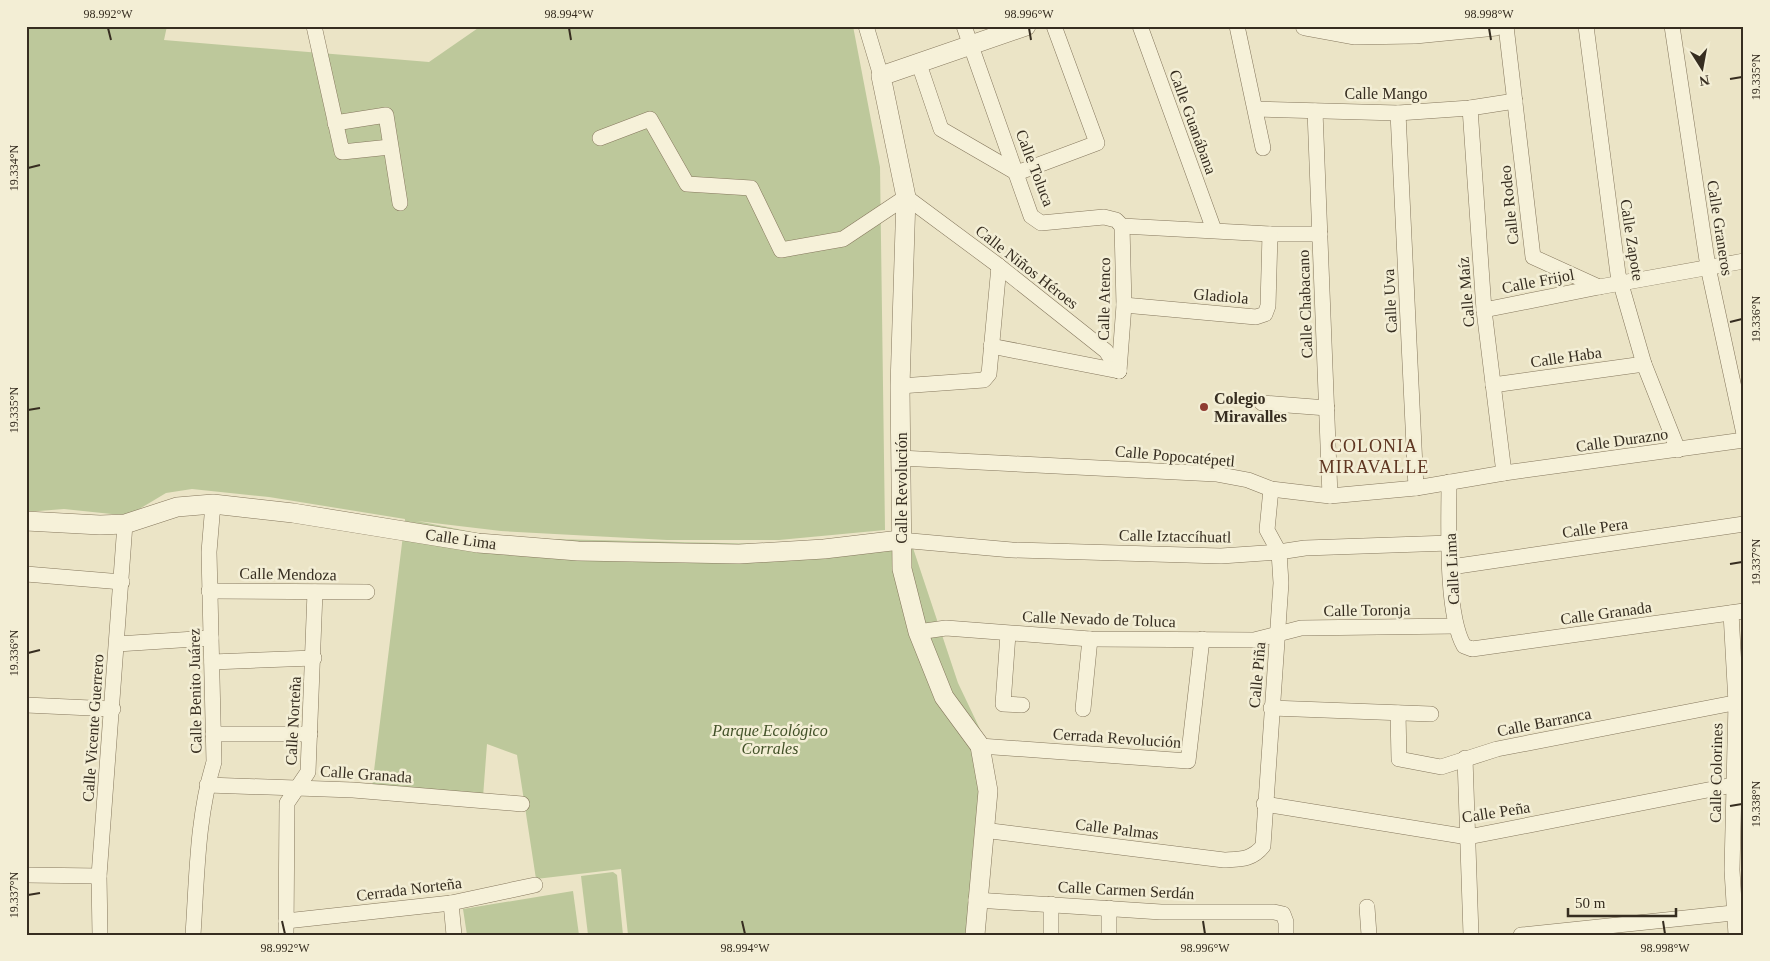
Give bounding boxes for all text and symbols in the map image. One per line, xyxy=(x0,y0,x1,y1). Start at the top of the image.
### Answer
text: 98.992°W xyxy=(83,7,133,21)
text: 98.994°W xyxy=(544,7,594,21)
text: 98.996°W xyxy=(1004,7,1054,21)
text: 98.998°W xyxy=(1464,7,1514,21)
north arrow xyxy=(1678,42,1728,92)
text: 19.335°N xyxy=(1749,53,1763,100)
street label: Calle Guanábana xyxy=(1166,68,1220,176)
text: N xyxy=(1698,72,1711,89)
street label: Calle Mango xyxy=(1344,85,1428,103)
street label: Calle Toluca xyxy=(1013,127,1057,209)
text: 19.334°N xyxy=(7,144,21,191)
street label: Calle Rodeo xyxy=(1496,165,1522,245)
street label: Calle Graneros xyxy=(1704,179,1736,277)
street label: Calle Zapote xyxy=(1616,198,1647,282)
street label: Calle Niños Héroes xyxy=(972,222,1082,312)
street label: Calle Chabacano xyxy=(1295,249,1315,359)
street label: Calle Maíz xyxy=(1454,256,1478,328)
street label: Calle Atenco xyxy=(1095,257,1113,341)
street label: Calle Frijol xyxy=(1500,266,1576,297)
street label: Calle Uva xyxy=(1380,268,1400,334)
street label: Gladiola xyxy=(1193,285,1249,307)
text: 19.336°N xyxy=(1749,295,1763,342)
street label: Calle Haba xyxy=(1529,344,1603,370)
text: 19.335°N xyxy=(7,386,21,433)
place label: Colegio Miravalles xyxy=(1214,390,1287,425)
marker: Colegio Miravalles xyxy=(1198,401,1210,413)
street label: Calle Durazno xyxy=(1575,425,1669,455)
street label: Calle Revolución xyxy=(893,432,910,544)
district label: COLONIA MIRAVALLE xyxy=(1319,436,1429,477)
street label: Calle Popocatépetl xyxy=(1114,442,1236,471)
street label: Calle Pera xyxy=(1561,515,1629,541)
street label: Calle Lima xyxy=(424,526,498,552)
street label: Calle Iztaccíhuatl xyxy=(1119,527,1232,545)
street label: Calle Lima xyxy=(1442,533,1462,605)
text: 19.337°N xyxy=(1749,538,1763,585)
street label: Calle Mendoza xyxy=(239,565,337,583)
street label: Calle Granada xyxy=(1559,598,1653,628)
street label: Calle Toronja xyxy=(1323,601,1411,620)
street label: Calle Nevado de Toluca xyxy=(1022,608,1176,630)
street label: Calle Benito Juárez xyxy=(185,628,205,754)
text: 19.336°N xyxy=(7,629,21,676)
street label: Calle Piña xyxy=(1246,641,1268,709)
street label: Calle Vicente Guerrero xyxy=(79,654,107,802)
street label: Calle Norteña xyxy=(282,676,304,766)
street label: Calle Barranca xyxy=(1496,705,1592,739)
park label: Parque Ecológico Corrales xyxy=(711,722,828,757)
street label: Calle Colorines xyxy=(1707,723,1725,823)
street label: Cerrada Revolución xyxy=(1052,725,1182,751)
street label: Calle Granada xyxy=(320,762,412,786)
text: 19.338°N xyxy=(1749,780,1763,827)
street label: Calle Peña xyxy=(1461,798,1531,826)
street label: Calle Palmas xyxy=(1074,815,1160,843)
text: 19.337°N xyxy=(7,871,21,918)
street label: Cerrada Norteña xyxy=(355,874,463,904)
street label: Calle Carmen Serdán xyxy=(1057,878,1195,902)
scale bar xyxy=(1568,886,1675,918)
text: 50 m xyxy=(1575,895,1606,911)
text: 98.992°W xyxy=(260,941,310,955)
text: 98.994°W xyxy=(720,941,770,955)
text: 98.996°W xyxy=(1180,941,1230,955)
text: 98.998°W xyxy=(1640,941,1690,955)

